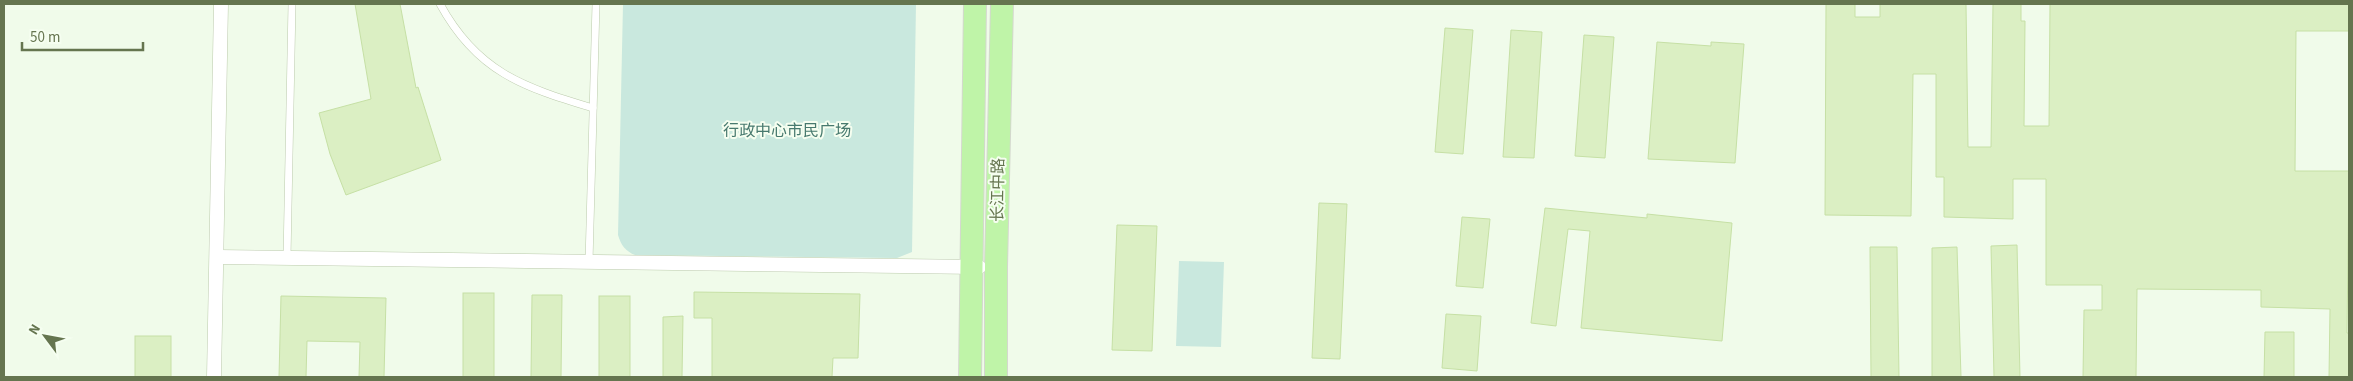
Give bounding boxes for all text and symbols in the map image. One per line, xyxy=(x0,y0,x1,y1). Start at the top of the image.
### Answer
scale bar xyxy=(22,20,144,52)
text: 50 m xyxy=(30,27,60,48)
park label: 行政中心市民广场 xyxy=(723,120,851,142)
street label: 长江中路 xyxy=(986,158,1010,222)
north arrow xyxy=(20,311,70,361)
text: N xyxy=(24,320,46,339)

